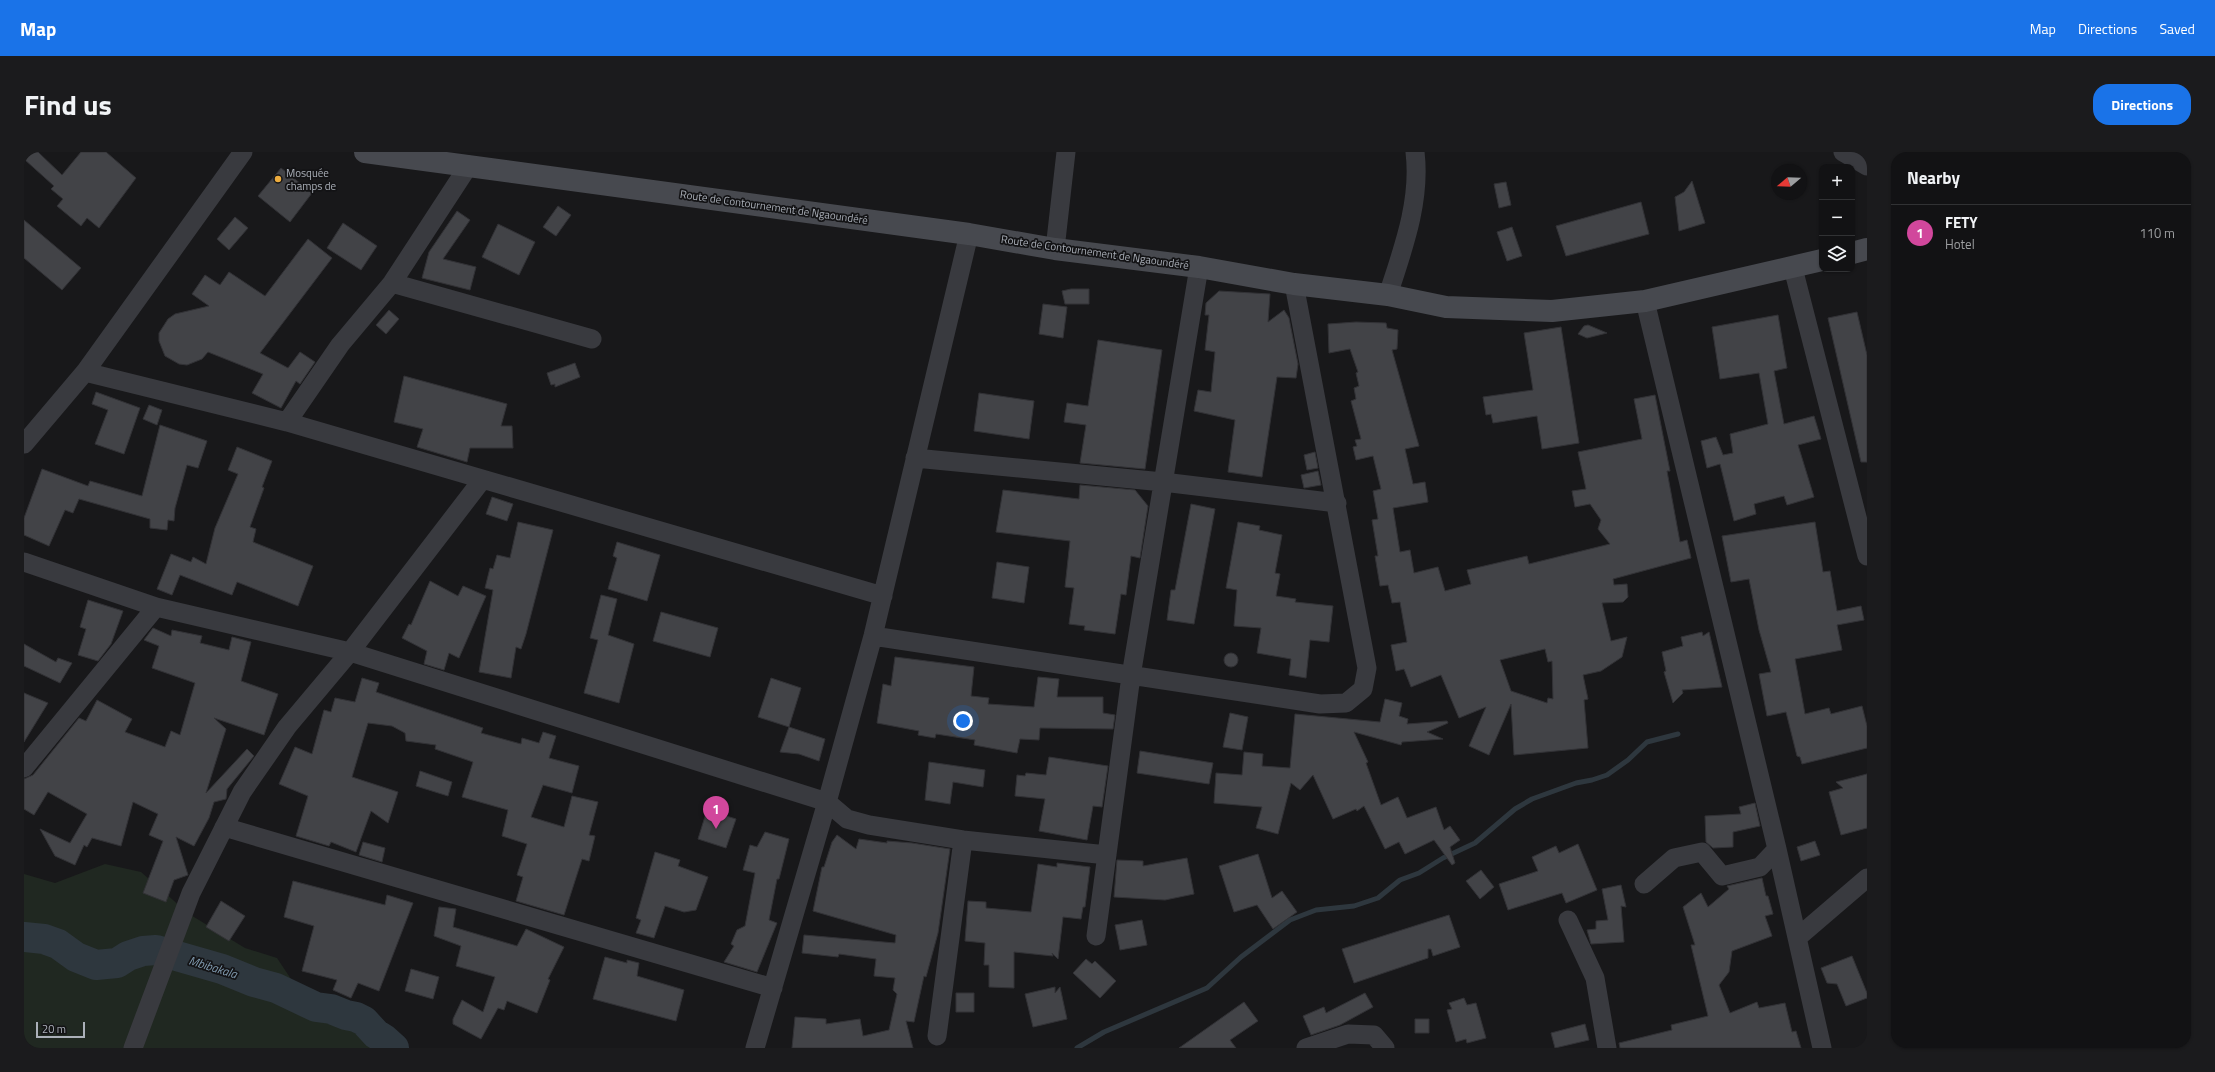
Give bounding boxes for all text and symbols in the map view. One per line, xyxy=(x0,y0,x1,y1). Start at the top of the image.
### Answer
text: Map xyxy=(20,14,56,43)
text: Map xyxy=(2030,18,2056,39)
text: Directions xyxy=(2078,18,2137,39)
text: Saved xyxy=(2159,18,2195,39)
text: Find us xyxy=(24,83,112,126)
button: Directions xyxy=(2093,84,2191,125)
north arrow xyxy=(1771,164,1807,200)
map controls xyxy=(1819,164,1855,272)
button: + xyxy=(1819,164,1855,200)
place label: Mosquée champs de xyxy=(286,165,337,194)
text: Nearby xyxy=(1907,165,1960,191)
marker: Mosquée champs de xyxy=(273,174,283,184)
street label: Route de Contournement de Ngaoundéré xyxy=(679,186,869,228)
button: − xyxy=(1819,200,1855,236)
text: FETY xyxy=(1945,211,1978,234)
text: 1 xyxy=(1916,223,1924,243)
text: 110 m xyxy=(2139,223,2175,243)
street label: Route de Contournement de Ngaoundéré xyxy=(1000,231,1190,273)
text: Hotel xyxy=(1945,234,1975,254)
button: layers xyxy=(1819,236,1855,272)
your location xyxy=(953,711,973,731)
pin: 1 xyxy=(703,796,729,829)
water label: Mbibakala xyxy=(187,951,240,984)
scale bar xyxy=(36,1020,85,1039)
text: 20 m xyxy=(42,1021,66,1037)

